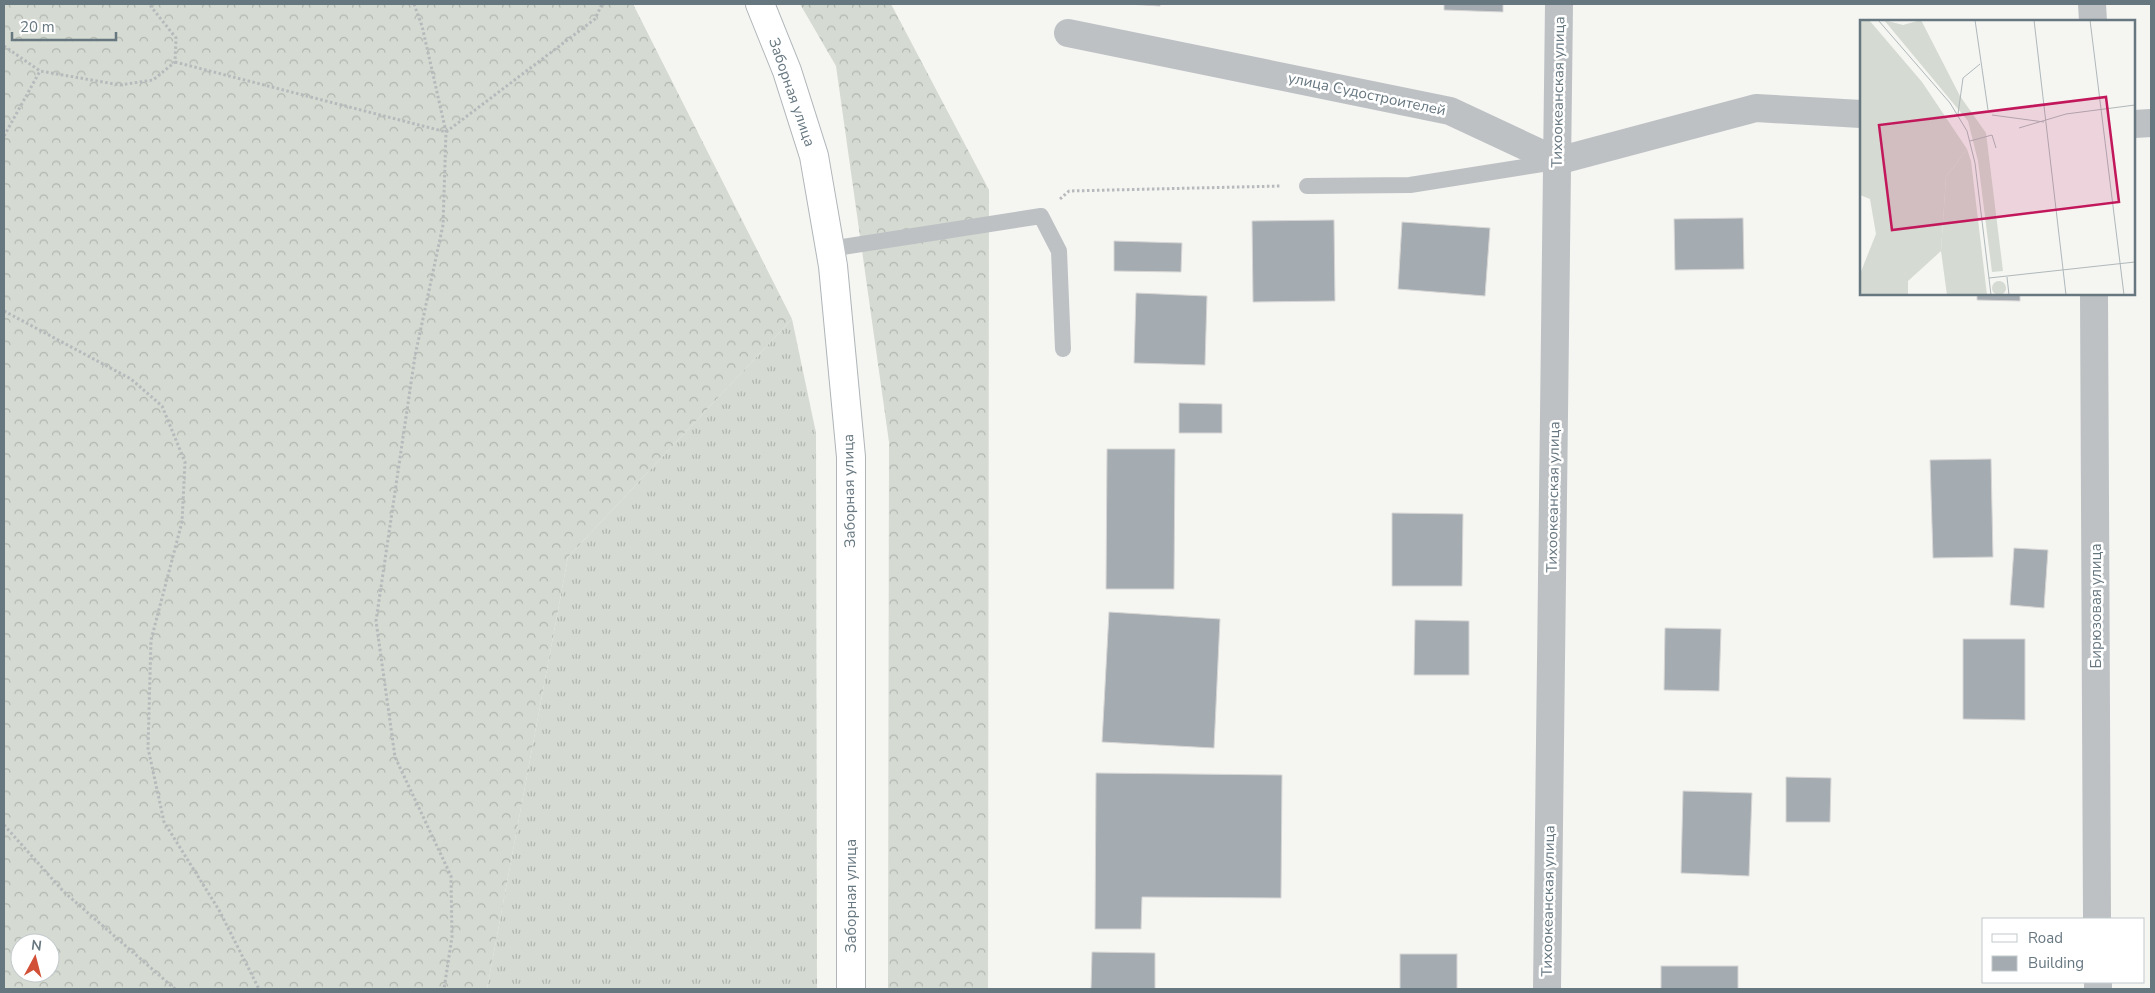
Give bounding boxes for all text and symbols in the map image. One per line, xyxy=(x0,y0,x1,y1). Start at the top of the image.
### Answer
scale bar xyxy=(12,10,116,42)
street label: Тихоокеанская улица xyxy=(1547,16,1569,168)
text: 20 m xyxy=(20,17,55,37)
inset map xyxy=(1860,20,2135,295)
street label: Заборная улица xyxy=(764,35,820,149)
street label: улица Судостроителей xyxy=(1286,68,1448,120)
street label: Тихоокеанская улица xyxy=(1542,421,1564,573)
street label: Заборная улица xyxy=(838,434,860,548)
street label: Бирюзовая улица xyxy=(2086,543,2106,669)
street label: Тихоокеанская улица xyxy=(1537,825,1559,977)
street label: Заборная улица xyxy=(841,839,861,953)
legend xyxy=(1982,918,2145,983)
text: Road xyxy=(2028,928,2063,948)
north arrow xyxy=(10,933,60,983)
text: N xyxy=(30,936,43,956)
text: Building xyxy=(2028,953,2084,973)

